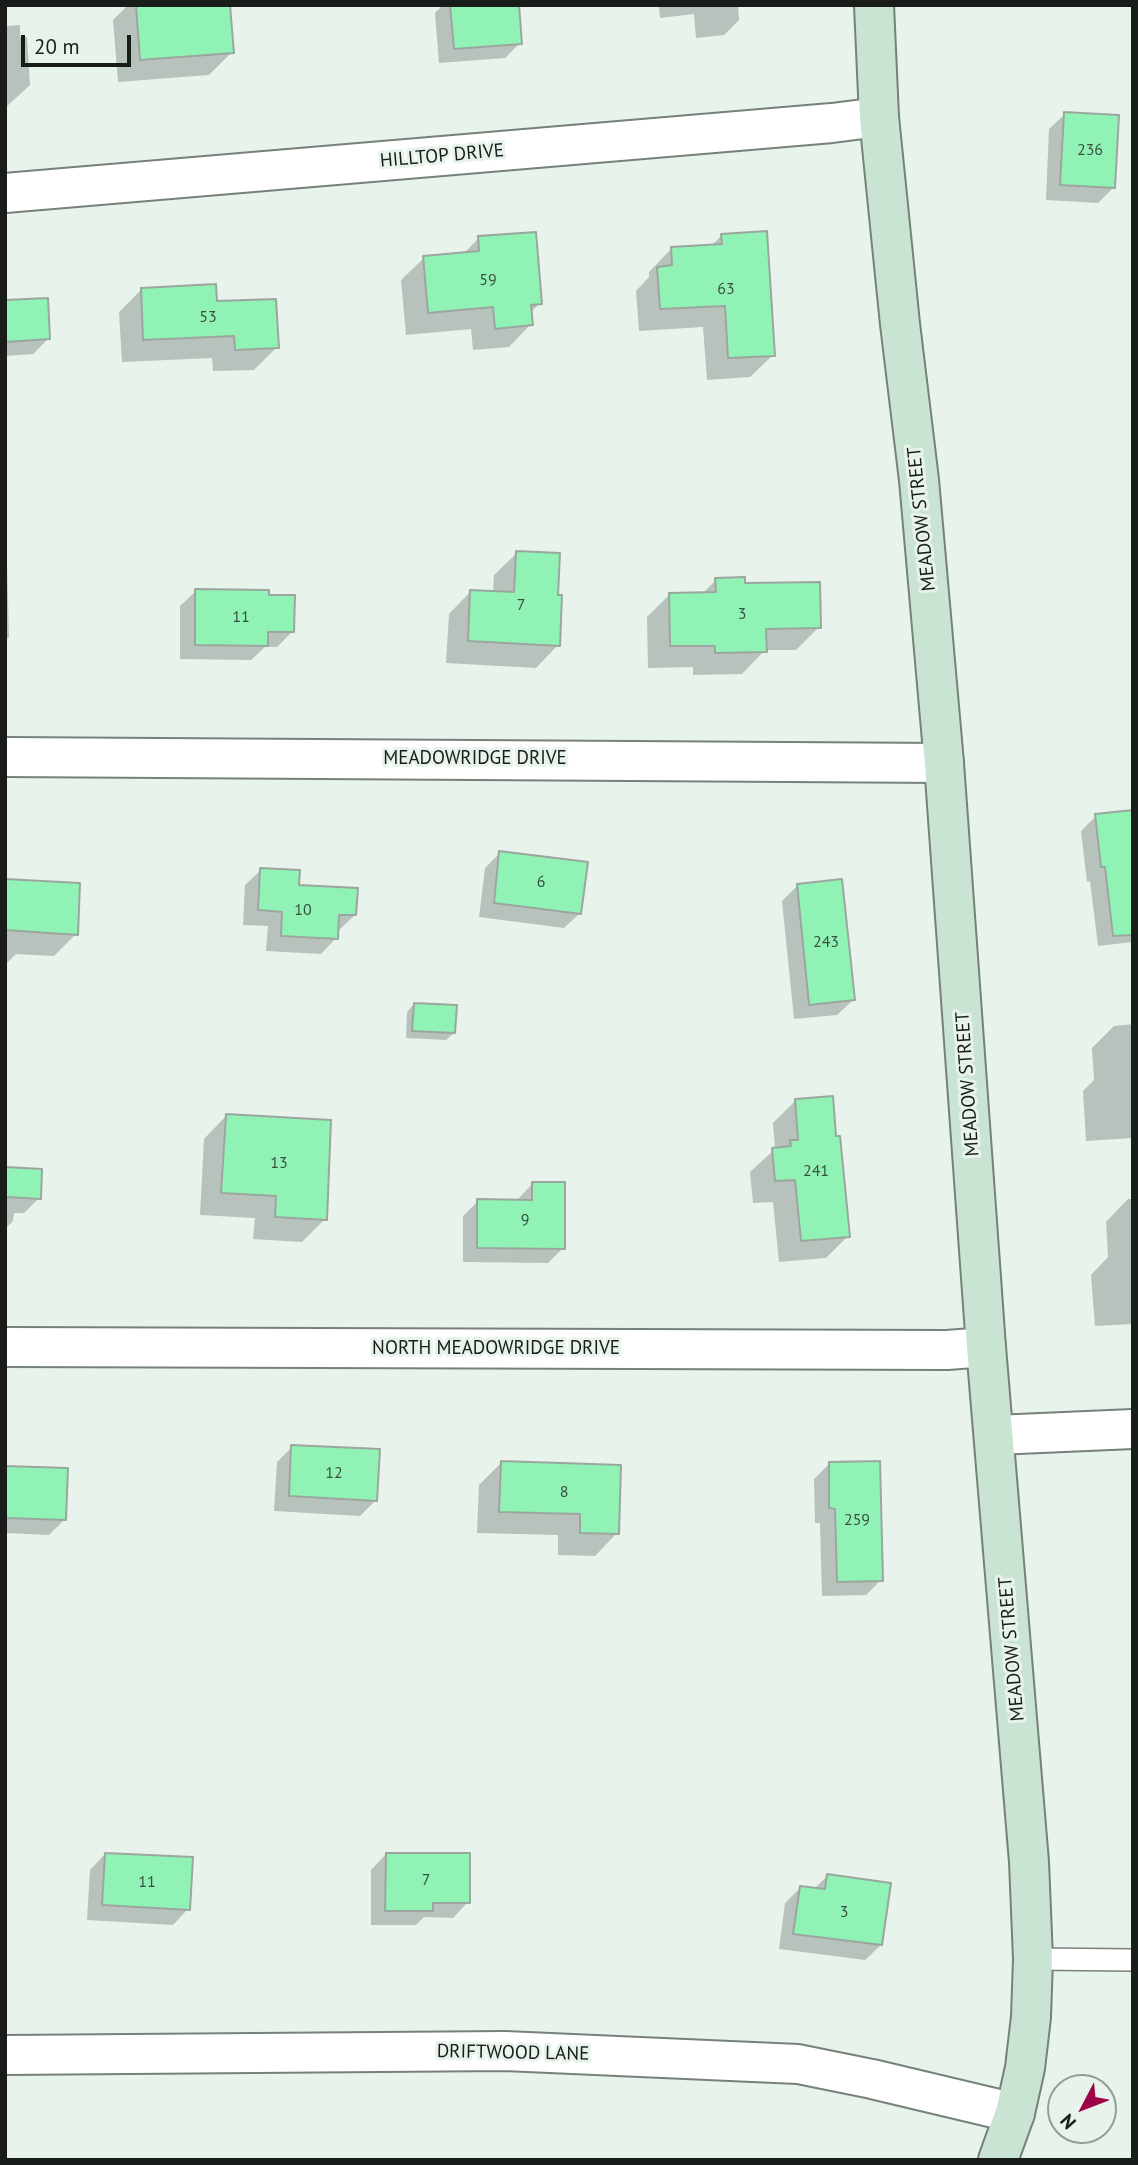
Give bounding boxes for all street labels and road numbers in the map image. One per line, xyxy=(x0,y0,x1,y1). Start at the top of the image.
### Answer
street label: HILLTOP DRIVE xyxy=(379,139,505,173)
street label: MEADOW STREET xyxy=(903,446,941,592)
street label: MEADOWRIDGE DRIVE xyxy=(383,748,567,770)
street label: MEADOW STREET xyxy=(952,1011,984,1157)
street label: NORTH MEADOWRIDGE DRIVE xyxy=(372,1338,620,1360)
street label: MEADOW STREET xyxy=(994,1576,1030,1722)
street label: DRIFTWOOD LANE xyxy=(437,2040,589,2066)

